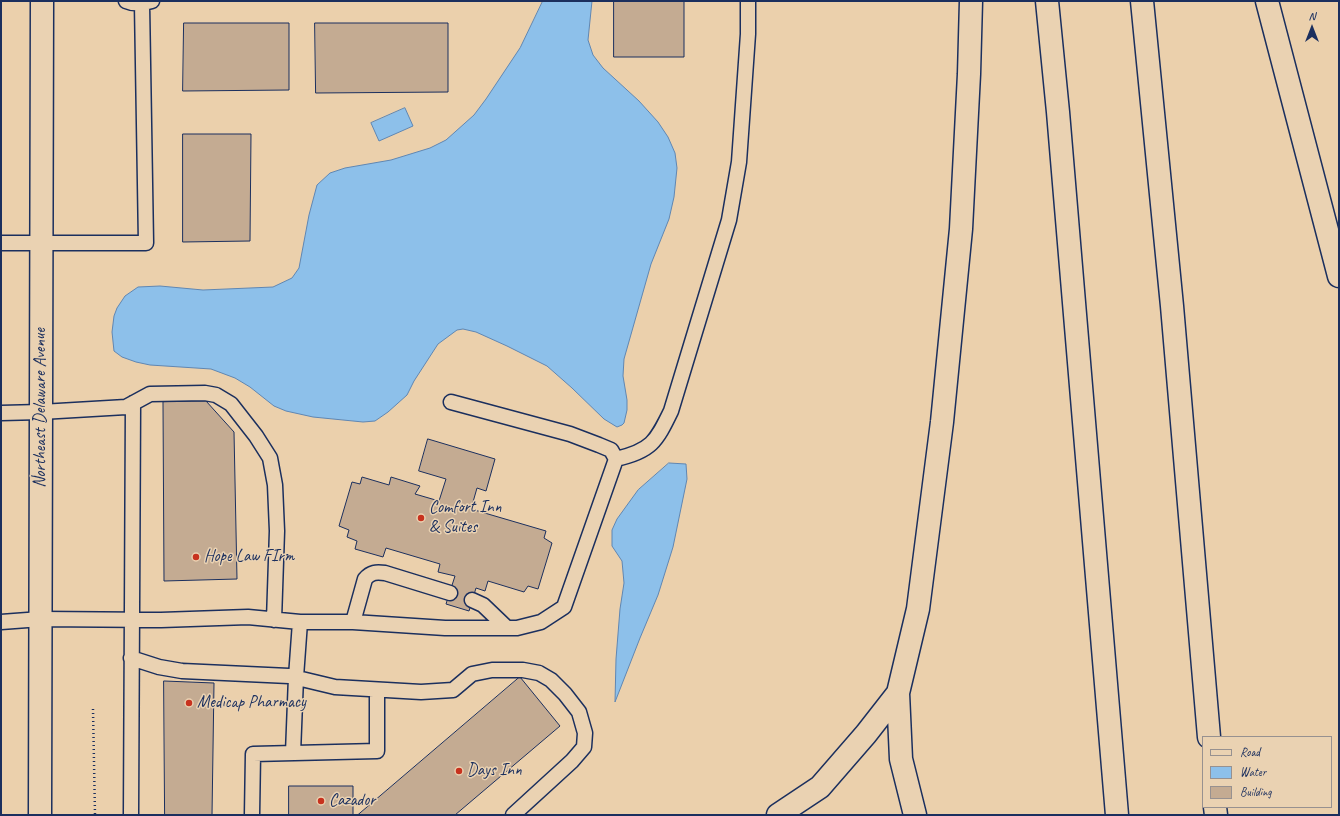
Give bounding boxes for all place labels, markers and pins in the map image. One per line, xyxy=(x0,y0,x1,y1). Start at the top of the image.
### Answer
place label: Comfort Inn & Suites xyxy=(429,498,501,538)
marker: Comfort Inn & Suites xyxy=(416,513,426,523)
place label: Hope Law FIrm xyxy=(204,547,294,567)
marker: Hope Law FIrm xyxy=(191,552,201,562)
place label: Medicap Pharmacy xyxy=(197,693,306,713)
marker: Medicap Pharmacy xyxy=(184,698,194,708)
place label: Days Inn xyxy=(467,761,522,781)
marker: Days Inn xyxy=(454,766,464,776)
place label: Cazador xyxy=(329,791,375,811)
marker: Cazador xyxy=(316,796,326,806)

